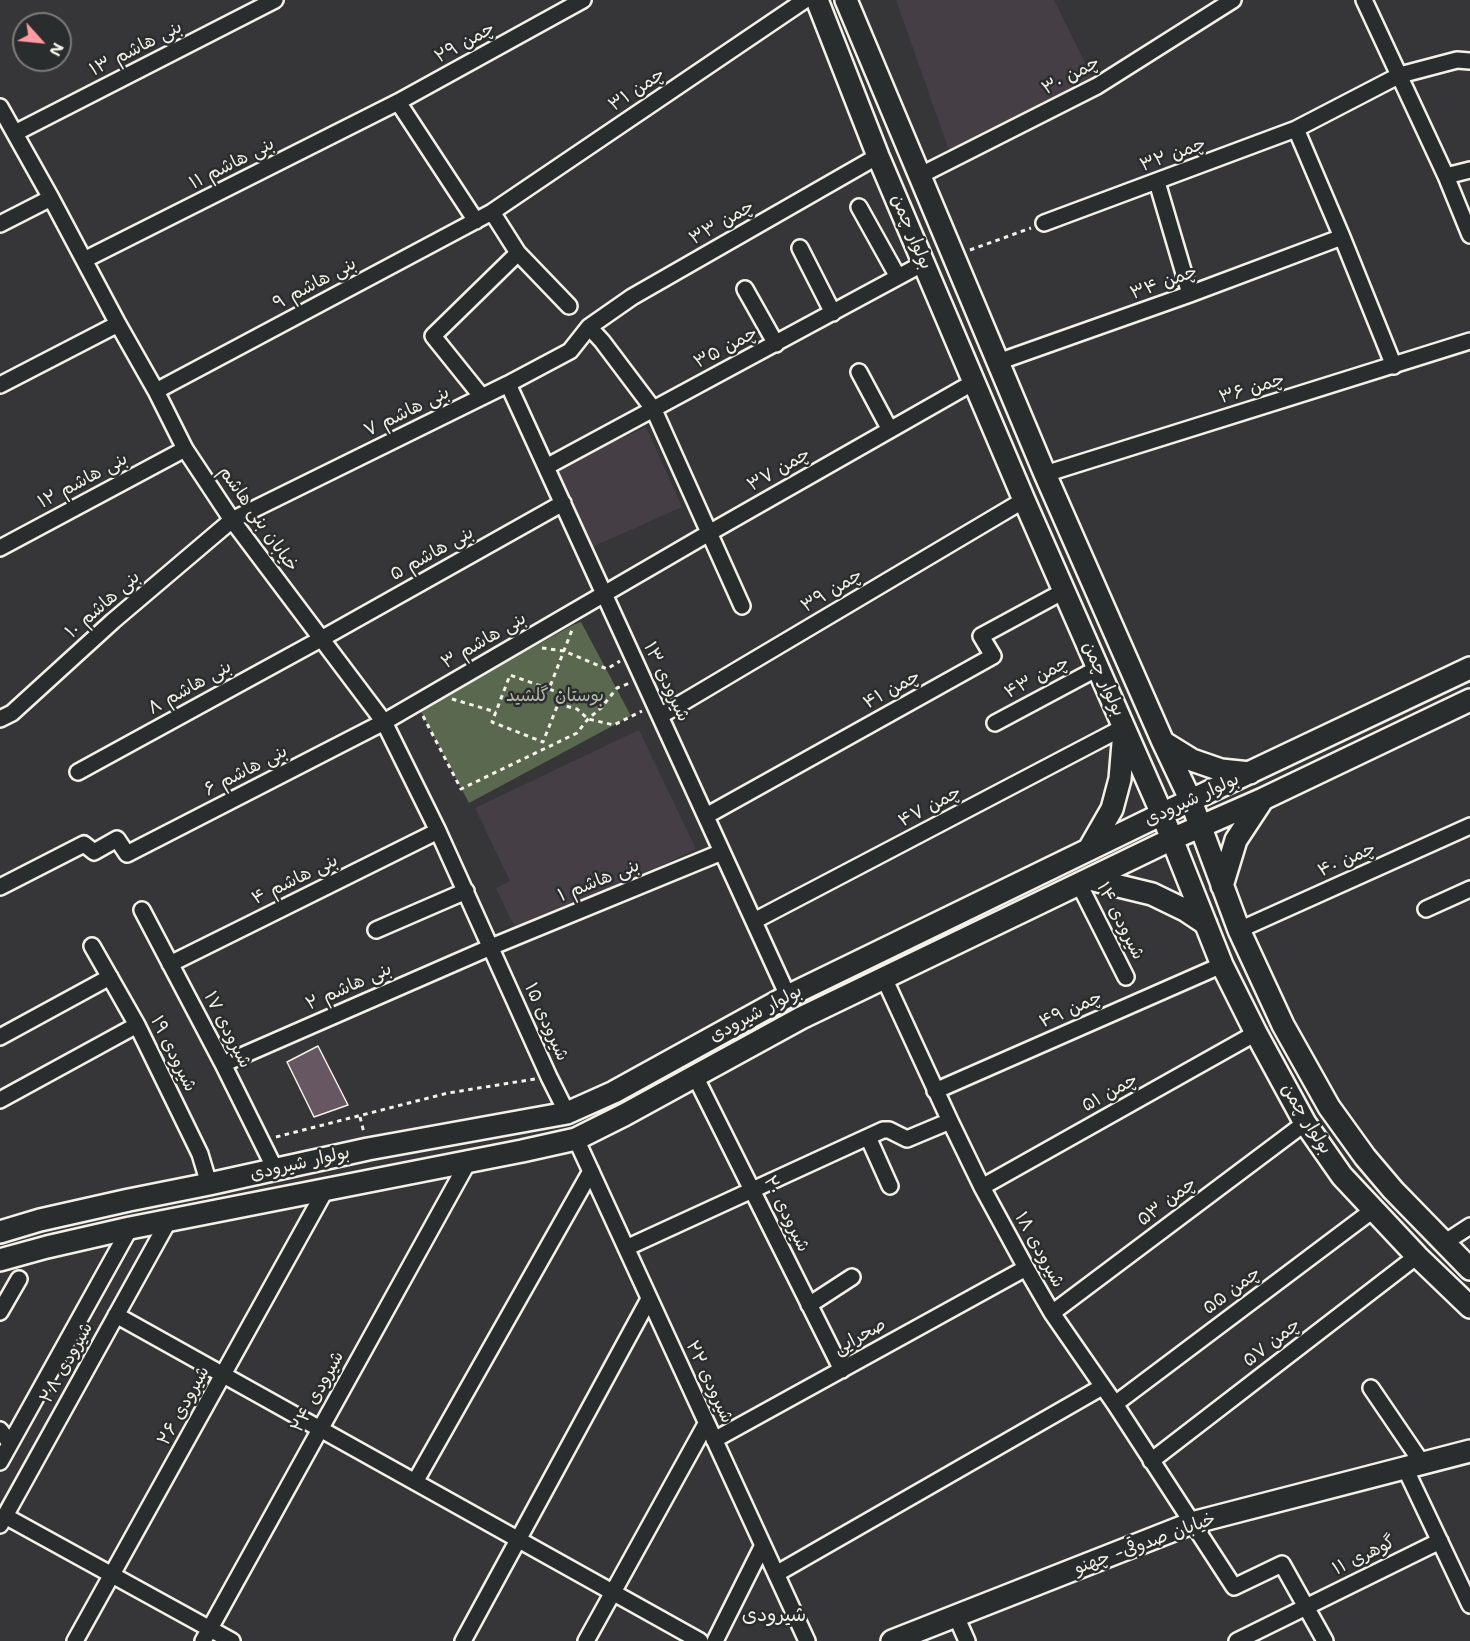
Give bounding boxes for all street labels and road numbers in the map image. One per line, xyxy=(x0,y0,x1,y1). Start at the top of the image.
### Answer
street label: بنی هاشم ۱۳ xyxy=(86,16,186,82)
street label: چمن ۲۹ xyxy=(431,18,499,68)
street label: چمن ۳۰ xyxy=(1038,52,1104,100)
street label: چمن ۳۱ xyxy=(605,63,669,117)
street label: بنی هاشم ۱۱ xyxy=(186,133,278,195)
street label: چمن ۳۲ xyxy=(1137,133,1209,177)
street label: بولوار چمن xyxy=(886,191,936,273)
street label: چمن ۳۳ xyxy=(686,196,758,250)
street label: بنی هاشم ۹ xyxy=(270,253,360,315)
street label: چمن ۳۴ xyxy=(1127,261,1201,305)
street label: چمن ۳۵ xyxy=(691,322,761,374)
street label: چمن ۳۶ xyxy=(1217,369,1287,409)
street label: بنی هاشم ۷ xyxy=(361,382,453,442)
street label: چمن ۳۷ xyxy=(744,443,814,497)
street label: بنی هاشم ۱۲ xyxy=(35,448,131,514)
street label: خیابان بنی هاشم xyxy=(214,462,302,576)
street label: بنی هاشم ۵ xyxy=(387,522,477,586)
street label: چمن ۳۹ xyxy=(797,564,867,618)
street label: بنی هاشم ۱۰ xyxy=(61,567,145,643)
street label: بنی هاشم ۳ xyxy=(438,608,530,674)
street label: بولوار چمن xyxy=(1077,638,1129,720)
street label: شیرودی ۱۳ xyxy=(638,639,694,725)
street label: چمن ۴۳ xyxy=(1001,652,1073,704)
street label: بنی هاشم ۸ xyxy=(144,656,236,720)
street label: چمن ۴۱ xyxy=(860,666,924,714)
street label: بنی هاشم ۶ xyxy=(201,741,291,801)
street label: بولوار شیرودی xyxy=(1141,769,1243,831)
street label: چمن ۴۷ xyxy=(895,782,965,832)
street label: چمن ۴۰ xyxy=(1315,838,1379,882)
street label: بنی هاشم ۴ xyxy=(248,850,342,910)
street label: بنی هاشم ۱ xyxy=(555,855,643,907)
street label: شیرودی ۱۴ xyxy=(1091,879,1149,963)
street label: بنی هاشم ۲ xyxy=(303,958,395,1016)
street label: شیرودی ۱۵ xyxy=(519,980,573,1064)
street label: بولوار شیرودی xyxy=(706,981,806,1047)
street label: چمن ۴۹ xyxy=(1036,987,1106,1033)
street label: شیرودی ۱۷ xyxy=(198,988,256,1072)
street label: شیرودی ۱۹ xyxy=(145,1012,201,1096)
street label: چمن ۵۱ xyxy=(1078,1069,1142,1117)
street label: بولوار چمن xyxy=(1276,1080,1336,1158)
street label: بولوار شیرودی xyxy=(248,1142,352,1186)
street label: شیرودی ۲۰ xyxy=(758,1172,814,1256)
street label: چمن ۵۳ xyxy=(1133,1173,1201,1231)
street label: شیرودی ۱۸ xyxy=(1009,1208,1069,1292)
street label: چمن ۵۵ xyxy=(1199,1262,1265,1320)
street label: صحرایی xyxy=(830,1314,890,1360)
street label: چمن ۵۷ xyxy=(1239,1314,1305,1372)
street label: شیرودی ۲۸ xyxy=(36,1319,98,1407)
street label: شیرودی ۲۲ xyxy=(681,1337,737,1427)
street label: شیرودی ۲۴ xyxy=(287,1348,349,1436)
street label: شیرودی ۲۶ xyxy=(153,1363,215,1449)
street label: خیابان صدوقی- چهنو xyxy=(1071,1508,1219,1580)
street label: گوهری ۱۱ xyxy=(1329,1532,1399,1580)

